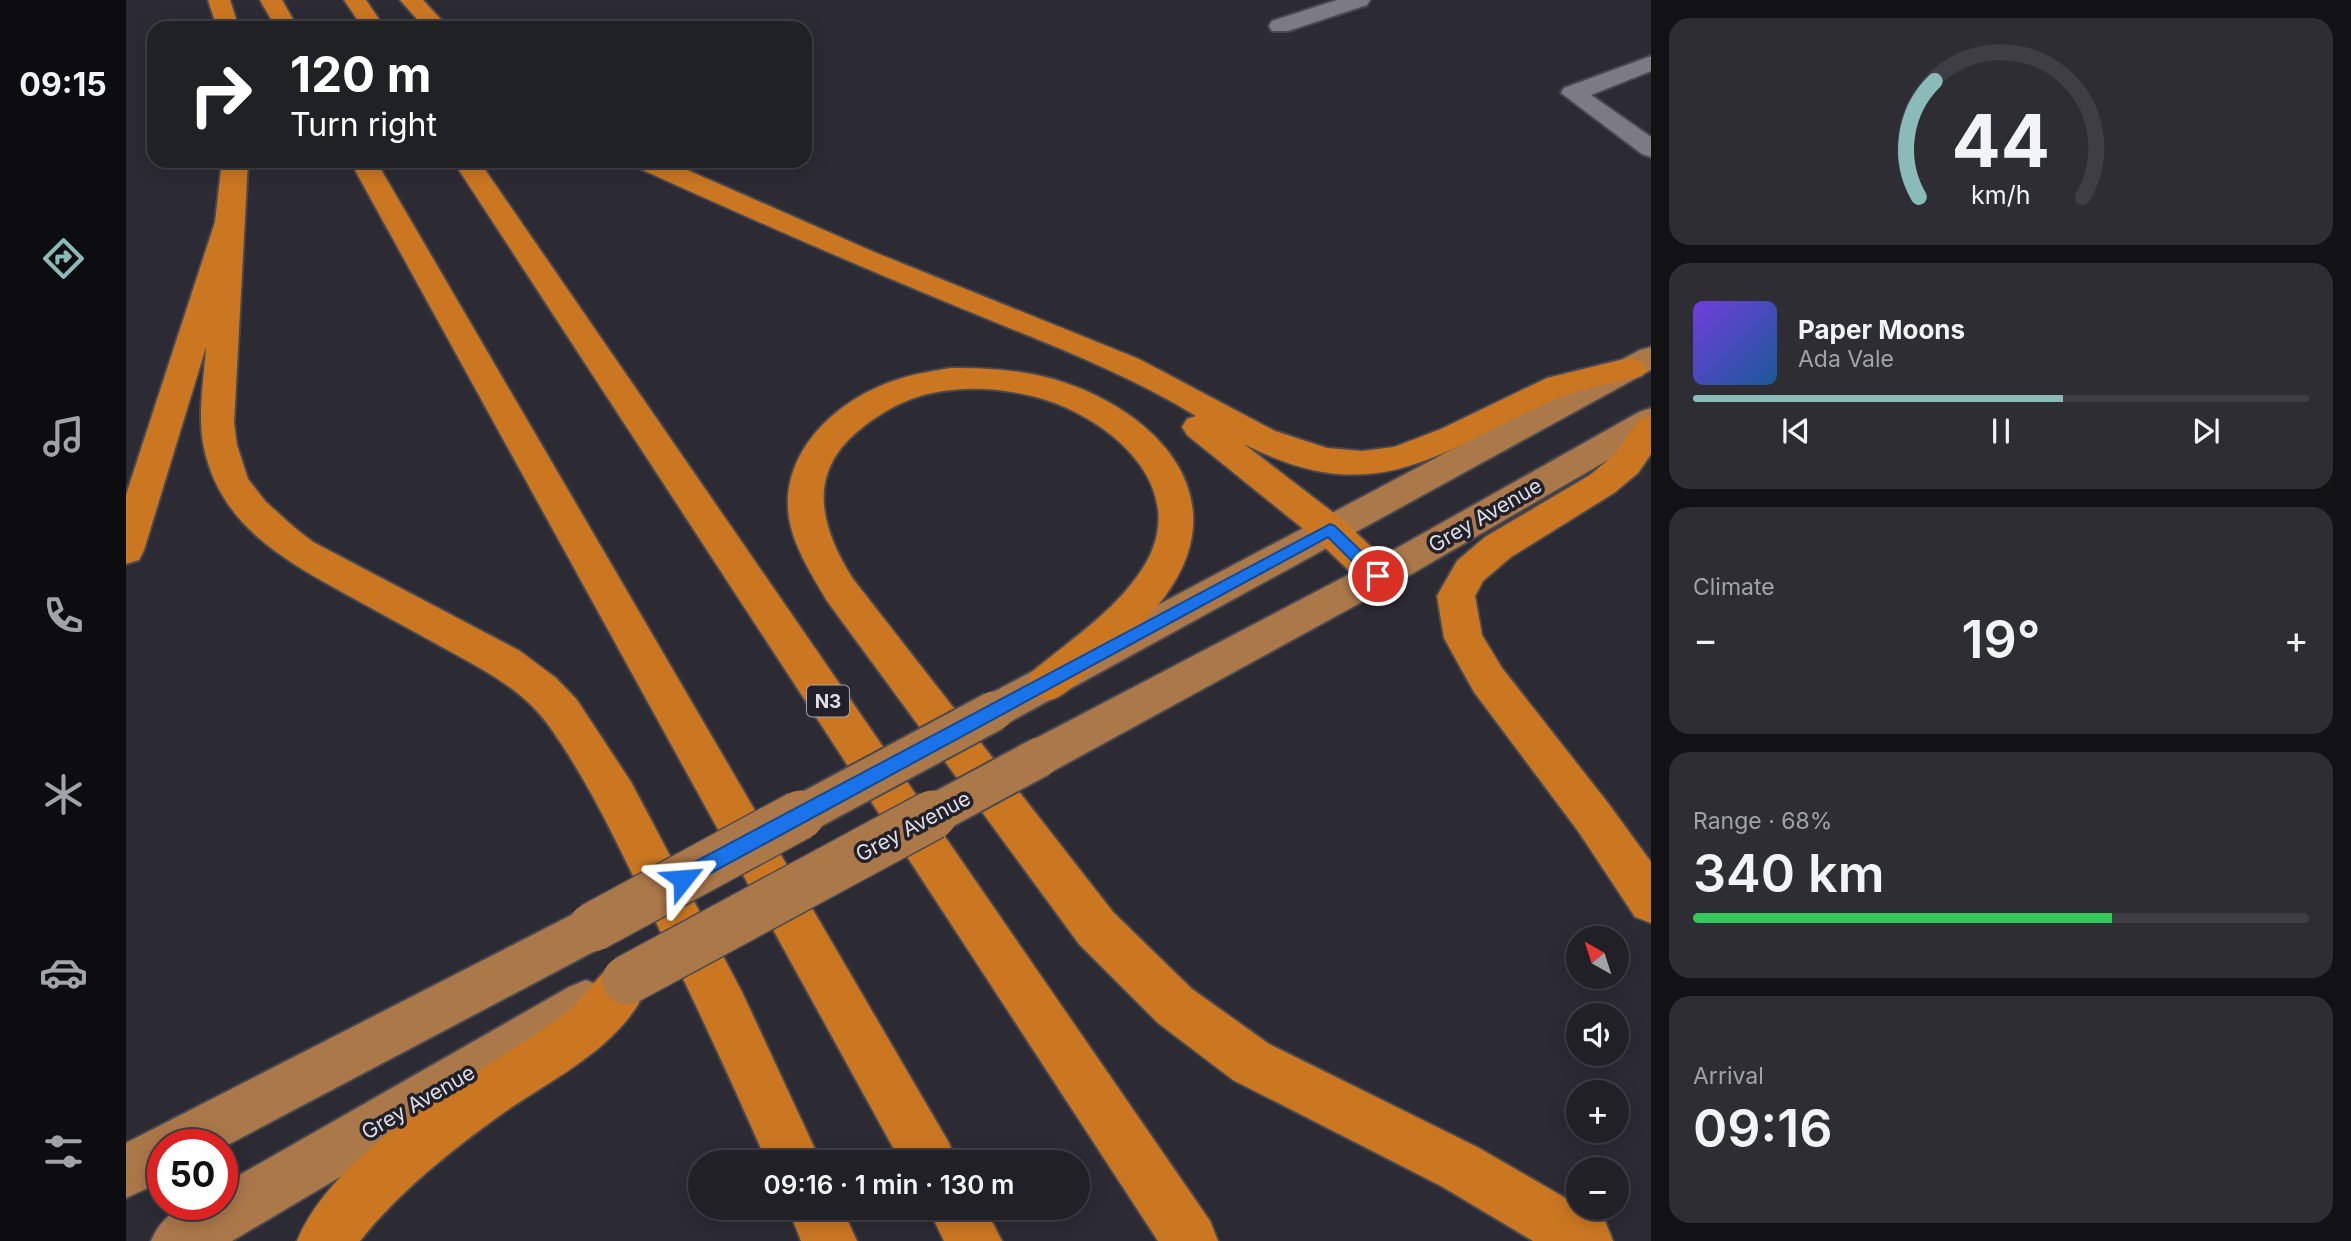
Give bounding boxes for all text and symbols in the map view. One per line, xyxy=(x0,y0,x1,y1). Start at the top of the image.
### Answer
text: 120 m xyxy=(290,45,431,104)
icon: right xyxy=(175,49,266,140)
text: 09:15 xyxy=(19,65,107,104)
text: 44 xyxy=(1952,97,2050,186)
text: Turn right xyxy=(290,105,437,144)
text: km/h xyxy=(1971,180,2031,210)
icon: directions xyxy=(39,234,88,283)
text: Paper Moons xyxy=(1798,314,1965,345)
text: Ada Vale xyxy=(1798,345,1894,373)
icon: music xyxy=(39,412,88,461)
icon: previous xyxy=(1777,412,1815,450)
icon: pause xyxy=(1982,412,2020,450)
icon: next xyxy=(2187,412,2225,450)
street label: Grey Avenue xyxy=(1424,473,1546,557)
pin xyxy=(1348,546,1408,606)
icon: arrive xyxy=(1359,557,1397,595)
text: Climate xyxy=(1693,573,1775,601)
icon: phone xyxy=(39,591,88,640)
text: 19° xyxy=(1961,608,2041,671)
text: − xyxy=(1693,616,1718,662)
text: + xyxy=(2284,616,2309,662)
road number: N3 xyxy=(807,686,849,716)
icon: climate xyxy=(39,770,88,819)
street label: Grey Avenue xyxy=(851,785,975,867)
text: Range · 68% xyxy=(1693,807,1832,835)
position arrow xyxy=(646,842,720,916)
text: 340 km xyxy=(1693,842,1885,905)
north arrow xyxy=(1566,926,1629,989)
map controls xyxy=(1566,926,1629,1220)
icon: car xyxy=(39,948,88,997)
button: sound xyxy=(1566,1003,1629,1066)
street label: Grey Avenue xyxy=(357,1060,479,1144)
text: Arrival xyxy=(1693,1062,1764,1090)
button: + xyxy=(1566,1080,1629,1143)
text: 09:16 xyxy=(1693,1097,1832,1160)
icon: filters xyxy=(39,1127,88,1176)
speed limit sign: 50 xyxy=(147,1129,238,1220)
button: − xyxy=(1566,1157,1629,1220)
text: 09:16 · 1 min · 130 m xyxy=(764,1169,1014,1200)

